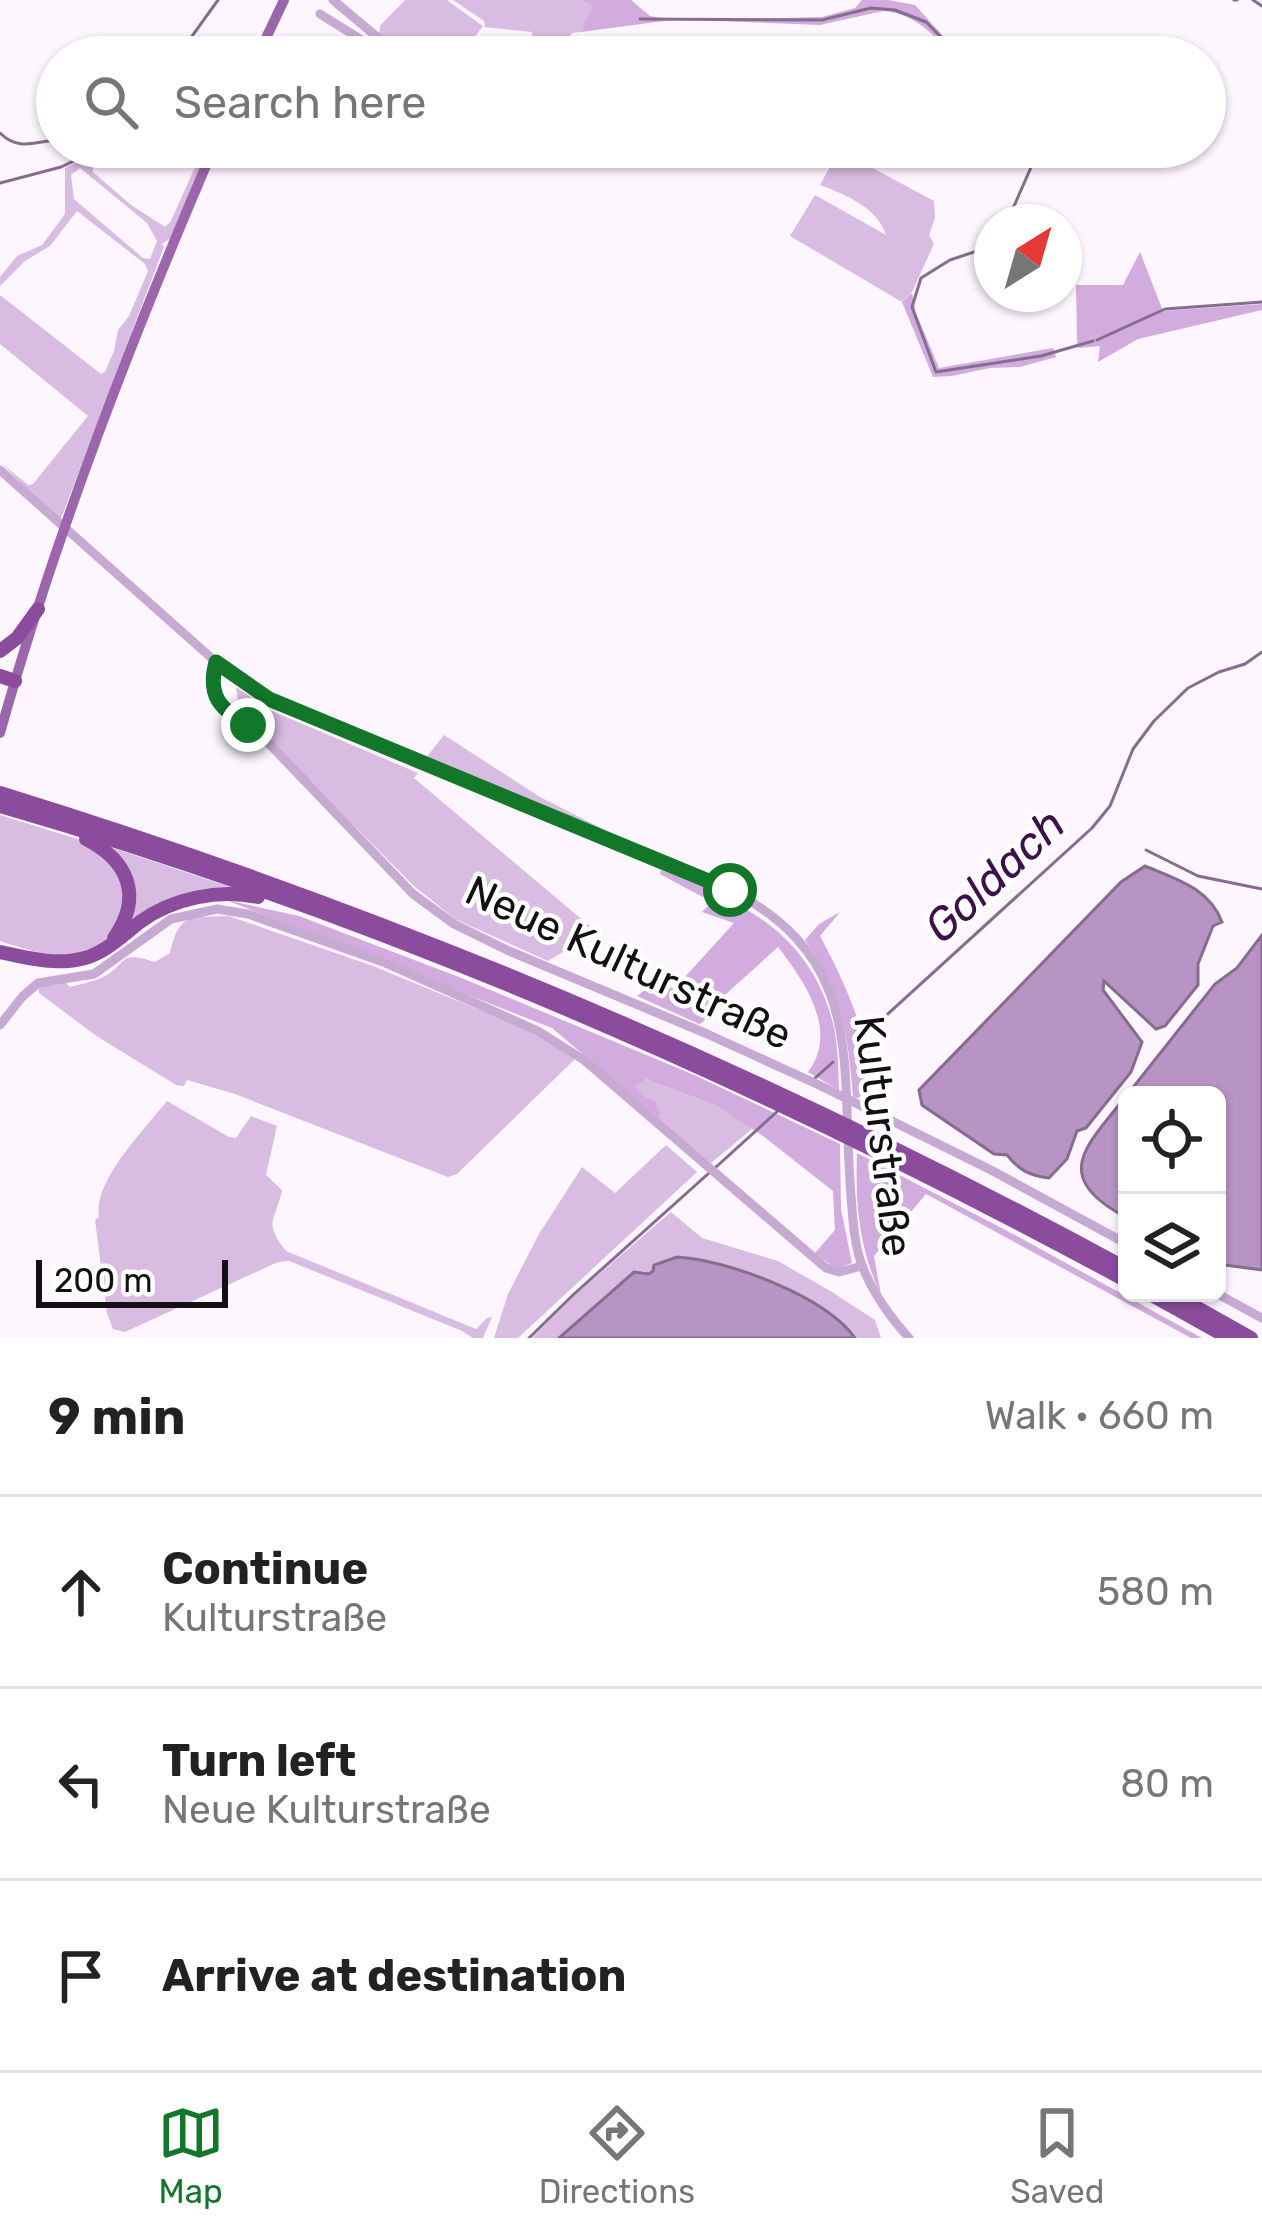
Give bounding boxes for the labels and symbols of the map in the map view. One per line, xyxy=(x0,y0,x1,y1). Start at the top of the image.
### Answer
north arrow xyxy=(974,204,1082,312)
route end xyxy=(221,698,275,752)
water label: Goldach xyxy=(913,797,1076,954)
route start xyxy=(703,863,757,917)
street label: Neue Kulturstraße xyxy=(458,865,800,1060)
street label: Kulturstraße xyxy=(843,1013,923,1259)
scale bar xyxy=(36,1254,228,1307)

